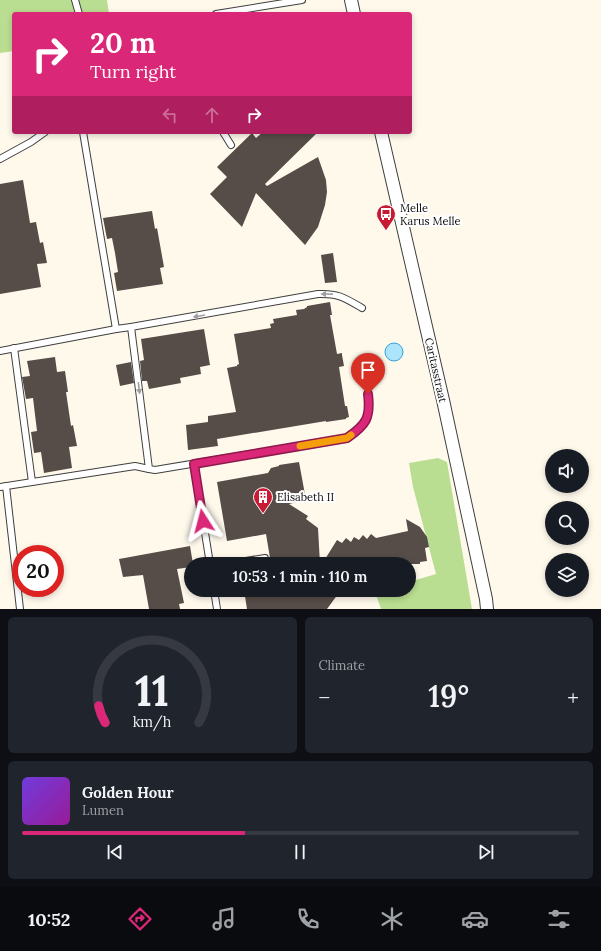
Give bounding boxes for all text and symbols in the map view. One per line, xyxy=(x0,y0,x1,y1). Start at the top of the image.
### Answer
text: 20 m xyxy=(90,25,156,61)
icon: right xyxy=(24,28,76,80)
text: Turn right xyxy=(90,60,176,83)
icon: left xyxy=(159,104,181,126)
icon: ahead xyxy=(201,104,223,126)
icon: right xyxy=(243,104,265,126)
place label: Melle Karus Melle xyxy=(400,201,460,228)
bus stop icon: Melle Karus Melle xyxy=(375,203,397,231)
one-way arrow xyxy=(320,291,333,297)
one-way arrow xyxy=(193,313,205,319)
street label: Caritasstraat xyxy=(422,336,450,404)
pin xyxy=(351,353,385,394)
icon: arrive xyxy=(357,359,379,381)
one-way arrow xyxy=(135,382,142,394)
map controls xyxy=(545,449,589,597)
button: sound xyxy=(545,449,589,493)
building icon: Elisabeth II xyxy=(252,486,274,514)
place label: Elisabeth II xyxy=(277,490,334,504)
position arrow xyxy=(182,500,224,542)
button: search xyxy=(545,501,589,545)
speed limit sign: 20 xyxy=(12,545,64,597)
button: layers xyxy=(545,553,589,597)
text: 10:53 · 1 min · 110 m xyxy=(233,567,367,586)
text: Climate xyxy=(319,657,365,674)
text: 11 xyxy=(135,664,169,717)
text: 19° xyxy=(428,677,469,715)
text: − xyxy=(319,683,330,711)
text: + xyxy=(567,683,579,711)
text: km/h xyxy=(133,713,172,732)
text: Golden Hour xyxy=(82,783,174,802)
text: Lumen xyxy=(82,802,124,819)
icon: previous xyxy=(104,841,126,863)
icon: pause xyxy=(289,841,311,863)
icon: next xyxy=(475,841,497,863)
icon: directions xyxy=(126,905,154,933)
icon: music xyxy=(210,905,238,933)
icon: phone xyxy=(294,905,322,933)
icon: climate xyxy=(378,905,406,933)
icon: car xyxy=(461,905,489,933)
icon: filters xyxy=(545,905,573,933)
text: 10:52 xyxy=(28,908,70,931)

